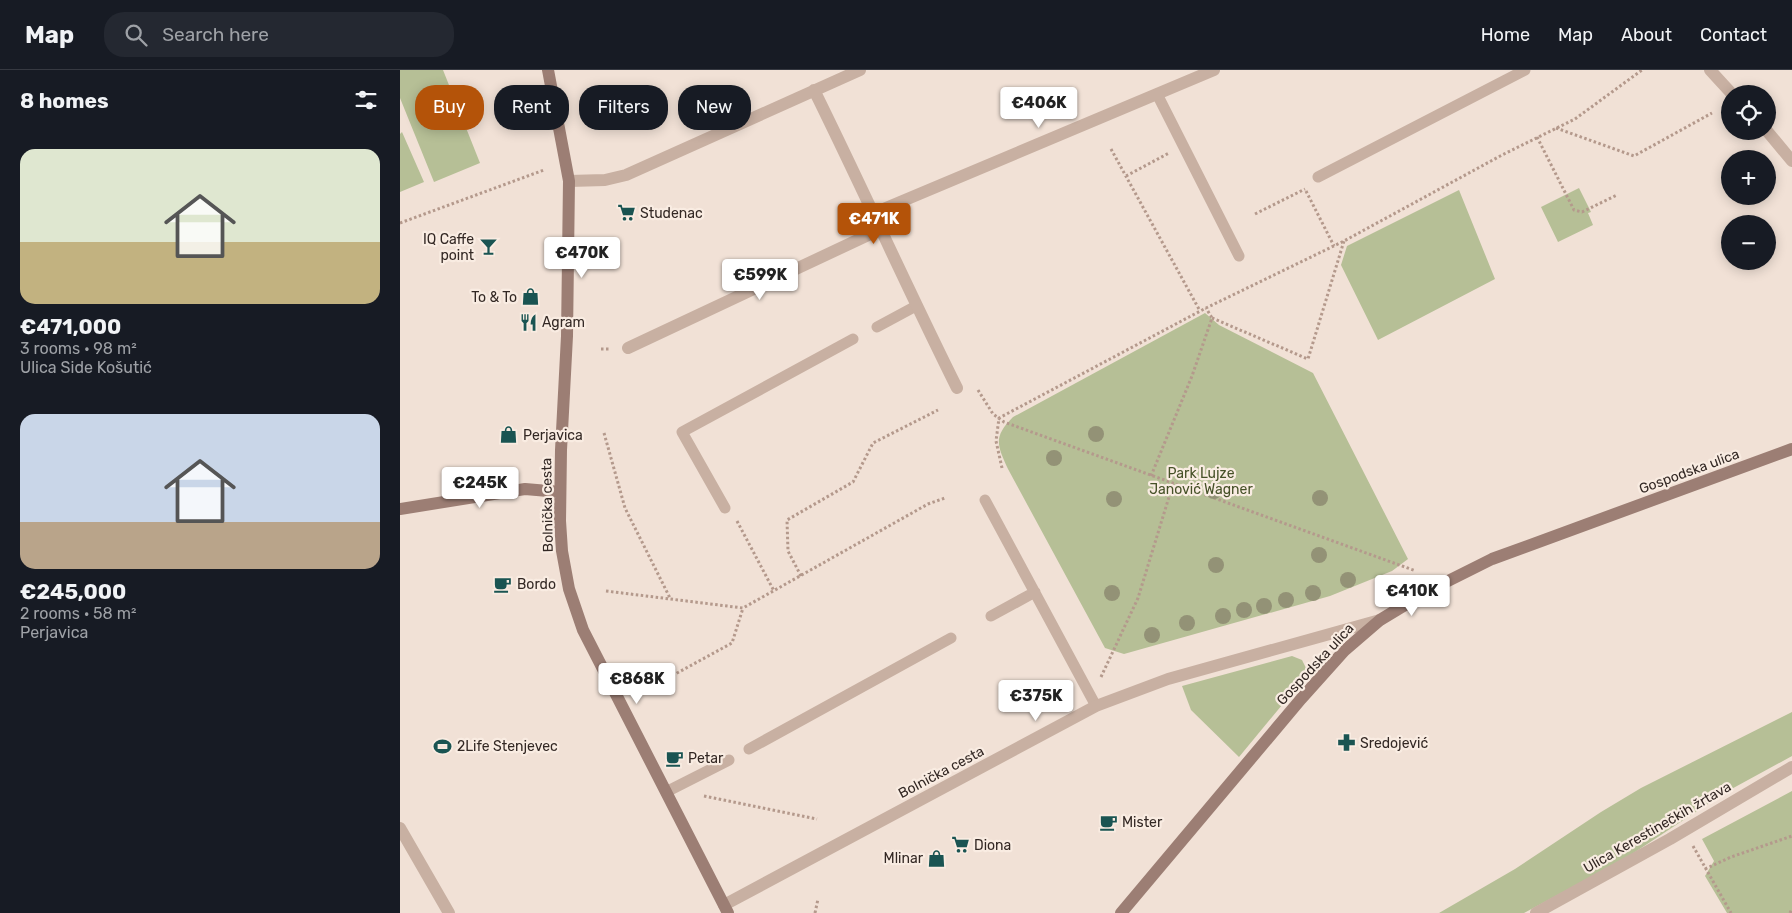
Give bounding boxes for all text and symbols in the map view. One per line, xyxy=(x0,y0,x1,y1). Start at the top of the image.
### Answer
search box xyxy=(104,12,454,57)
text: Map xyxy=(25,21,74,49)
icon: search xyxy=(122,21,150,49)
text: Search here xyxy=(162,23,269,46)
text: Home xyxy=(1481,24,1530,46)
text: Map xyxy=(1558,24,1593,46)
text: About xyxy=(1621,24,1672,46)
text: Contact xyxy=(1700,24,1767,46)
chip: Buy xyxy=(415,85,484,130)
chip: Rent xyxy=(494,85,569,130)
chip: Filters xyxy=(579,85,668,130)
chip: New xyxy=(678,85,751,130)
map controls xyxy=(1721,85,1776,270)
button: locate xyxy=(1721,85,1776,140)
icon: filters xyxy=(352,86,380,114)
pin: €406K xyxy=(1004,87,1074,129)
text: 8 homes xyxy=(20,88,109,113)
text: €406K xyxy=(1011,93,1067,112)
button: + xyxy=(1721,150,1776,205)
icon: home xyxy=(155,181,245,271)
pin: €471K xyxy=(839,202,909,245)
supermarket icon: Studenac xyxy=(616,203,636,223)
place label: Studenac xyxy=(640,205,703,222)
text: €471K xyxy=(849,209,899,228)
button: − xyxy=(1721,215,1776,270)
place label: IQ Caffe point xyxy=(423,231,475,264)
pin: €470K xyxy=(547,236,617,279)
bar icon: IQ Caffe point xyxy=(478,237,498,257)
text: €470K xyxy=(555,243,609,262)
pin: €599K xyxy=(725,258,795,301)
text: €599K xyxy=(733,265,787,284)
shop icon: To & To xyxy=(521,287,541,307)
place label: To & To xyxy=(471,289,517,306)
restaurant icon: Agram xyxy=(518,312,538,332)
text: €471,000 xyxy=(20,314,121,339)
place label: Agram xyxy=(542,314,585,331)
text: 3 rooms · 98 m² xyxy=(20,339,137,358)
text: Ulica Side Košutić xyxy=(20,358,152,377)
shop icon: Perjavica xyxy=(499,425,519,445)
place label: Perjavica xyxy=(523,427,583,444)
street label: Gospodska ulica xyxy=(1637,445,1742,497)
icon: home xyxy=(155,446,245,536)
street label: Bolnička cesta xyxy=(538,458,557,552)
park label: Park Lujze Janović Wagner xyxy=(1149,465,1253,498)
pin: €245K xyxy=(445,466,515,509)
text: €245K xyxy=(453,473,507,492)
cafe icon: Bordo xyxy=(493,574,513,594)
pin: €410K xyxy=(1377,574,1447,617)
place label: Bordo xyxy=(517,576,556,593)
text: €245,000 xyxy=(20,579,126,604)
text: €410K xyxy=(1386,581,1438,600)
text: 2 rooms · 58 m² xyxy=(20,604,136,623)
street label: Gospodska ulica xyxy=(1273,620,1358,709)
text: Perjavica xyxy=(20,623,88,642)
pin: €868K xyxy=(602,662,672,705)
text: €868K xyxy=(609,669,665,688)
pin: €375K xyxy=(1001,680,1071,722)
text: €375K xyxy=(1009,686,1063,705)
pharmacy icon: Sredojević xyxy=(1336,733,1356,753)
place label: Sredojević xyxy=(1360,735,1428,752)
sports icon: 2Life Stenjevec xyxy=(433,736,453,756)
place label: 2Life Stenjevec xyxy=(457,738,558,755)
street label: Bolnička cesta xyxy=(896,743,987,802)
cafe icon: Petar xyxy=(664,748,684,768)
place label: Petar xyxy=(688,750,724,767)
street label: Ulica Kerestinečkih žrtava xyxy=(1580,778,1734,877)
cafe icon: Mister xyxy=(1098,812,1118,832)
place label: Mister xyxy=(1122,814,1163,831)
supermarket icon: Diona xyxy=(950,835,970,855)
place label: Diona xyxy=(974,837,1011,854)
shop icon: Mlinar xyxy=(927,848,947,868)
place label: Mlinar xyxy=(884,850,924,867)

